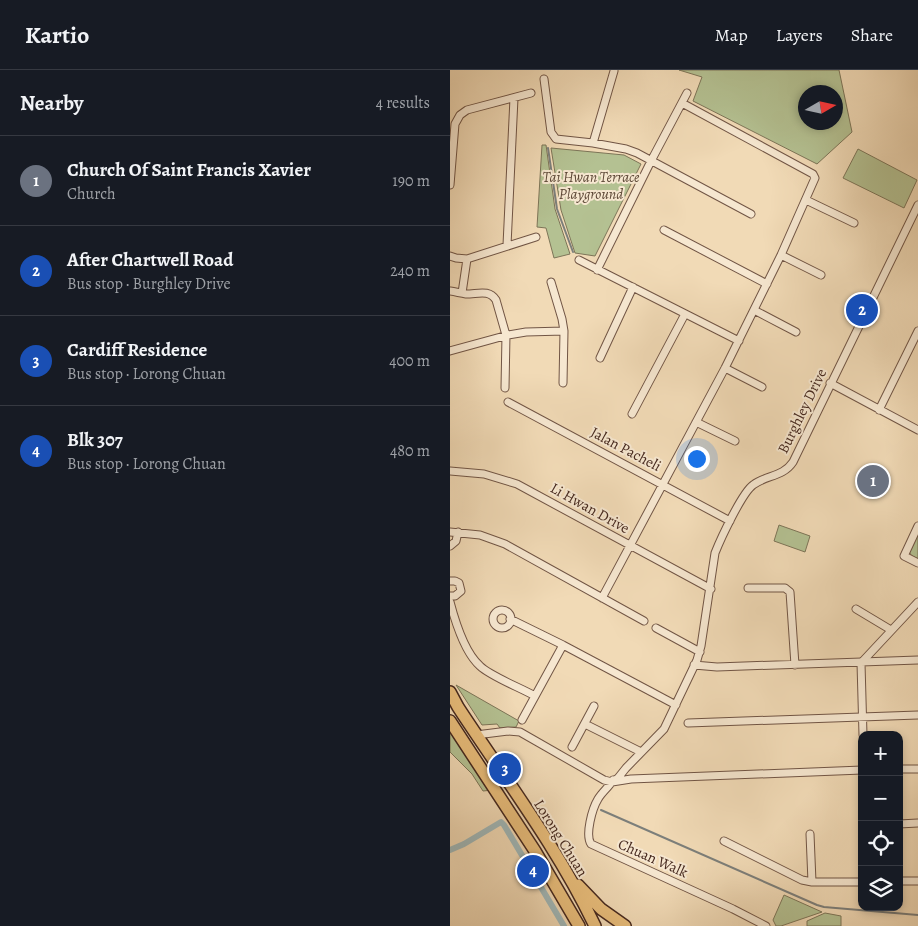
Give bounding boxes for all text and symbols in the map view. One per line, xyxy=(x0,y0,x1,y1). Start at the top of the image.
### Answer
text: Kartio xyxy=(25,19,89,51)
text: Map xyxy=(715,23,748,47)
text: Layers xyxy=(776,23,823,47)
text: Share xyxy=(851,23,893,47)
north arrow xyxy=(798,85,843,130)
text: Nearby xyxy=(20,89,83,117)
text: 4 results xyxy=(376,92,430,114)
text: Church Of Saint Francis Xavier xyxy=(67,157,311,183)
park label: Tai Hwan Terrace Playground xyxy=(543,167,640,204)
text: 1 xyxy=(33,170,39,192)
text: 190 m xyxy=(392,170,430,192)
text: Church xyxy=(67,183,116,205)
text: After Chartwell Road xyxy=(67,247,233,273)
text: 2 xyxy=(32,260,40,282)
text: 240 m xyxy=(390,260,430,282)
text: Bus stop · Burghley Drive xyxy=(67,273,231,295)
pin: 2 xyxy=(846,291,878,329)
text: Cardiff Residence xyxy=(67,337,207,363)
text: 3 xyxy=(33,350,39,372)
text: 400 m xyxy=(389,350,430,372)
text: Bus stop · Lorong Chuan xyxy=(67,363,226,385)
street label: Burghley Drive xyxy=(773,365,831,457)
street label: Jalan Pacheli xyxy=(587,422,665,476)
text: Blk 307 xyxy=(67,427,123,453)
text: 4 xyxy=(32,440,40,462)
text: 480 m xyxy=(390,440,430,462)
your location xyxy=(684,446,710,472)
text: Bus stop · Lorong Chuan xyxy=(67,453,226,475)
pin: 1 xyxy=(857,462,889,500)
street label: Li Hwan Drive xyxy=(547,478,634,538)
map controls xyxy=(858,731,903,911)
button: + xyxy=(858,731,903,776)
pin: 3 xyxy=(489,750,521,788)
button: − xyxy=(858,776,903,821)
street label: Lorong Chuan xyxy=(529,796,593,880)
button: locate xyxy=(858,821,903,866)
street label: Chuan Walk xyxy=(615,834,692,883)
pin: 4 xyxy=(517,852,549,890)
button: layers xyxy=(858,866,903,911)

